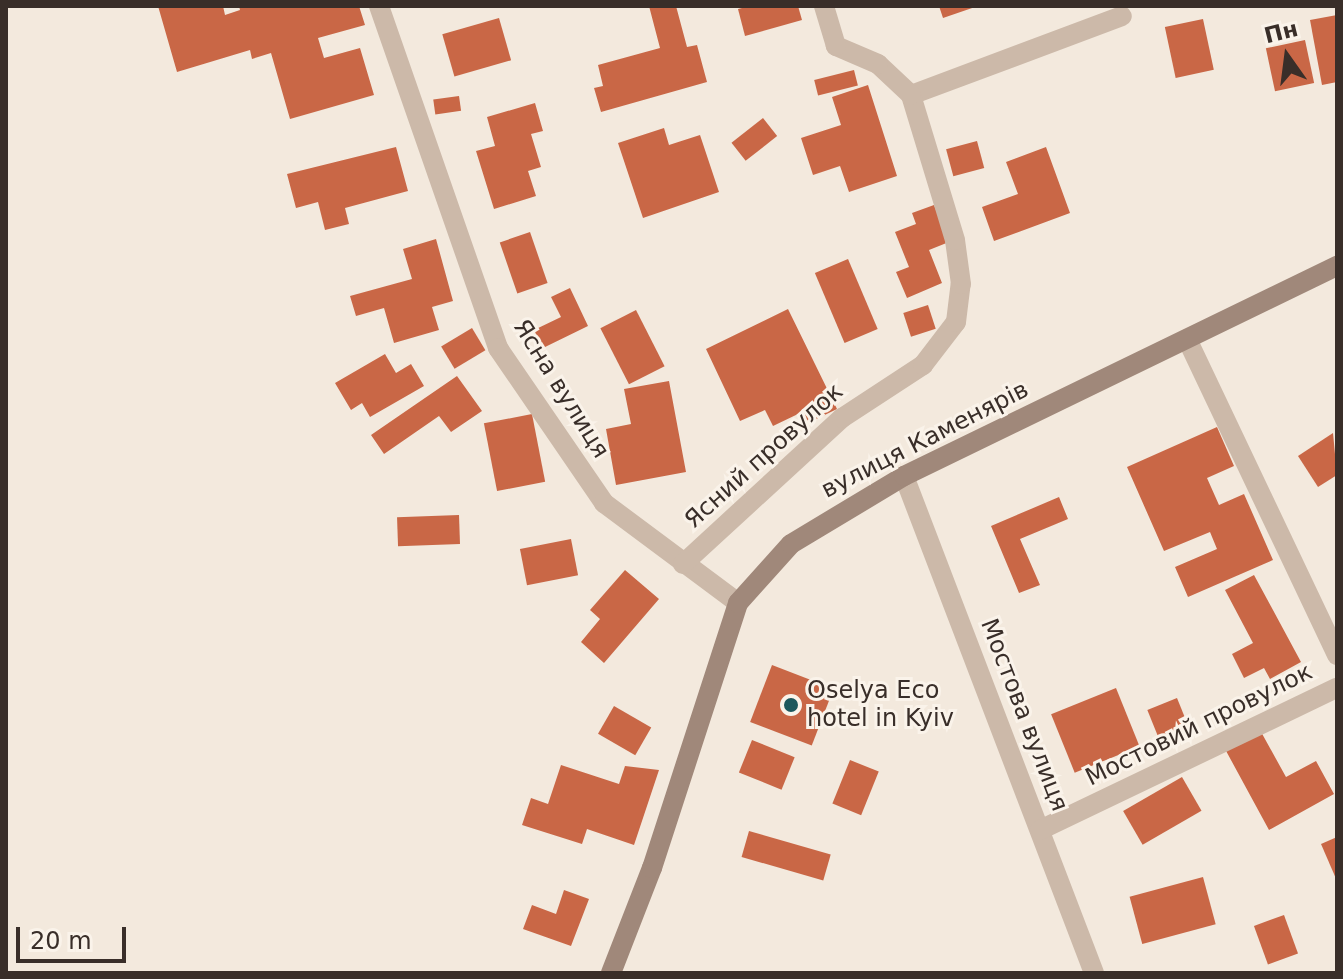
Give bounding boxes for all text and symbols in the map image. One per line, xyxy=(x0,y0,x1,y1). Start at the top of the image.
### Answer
north arrow xyxy=(1247,16,1327,96)
text: Пн xyxy=(1262,16,1300,48)
street label: Ясна вулиця xyxy=(507,314,615,464)
street label: вулиця Каменярів xyxy=(817,375,1033,505)
street label: Ясний провулок xyxy=(679,377,849,535)
street label: Мостова вулиця xyxy=(974,615,1074,815)
street label: Мостовий провулок xyxy=(1081,658,1317,792)
place label: Oselya Eco hotel in Kyiv xyxy=(807,677,954,733)
marker: Oselya Eco hotel in Kyiv xyxy=(782,696,800,714)
scale bar xyxy=(20,911,130,961)
text: 20 m xyxy=(30,927,92,955)

